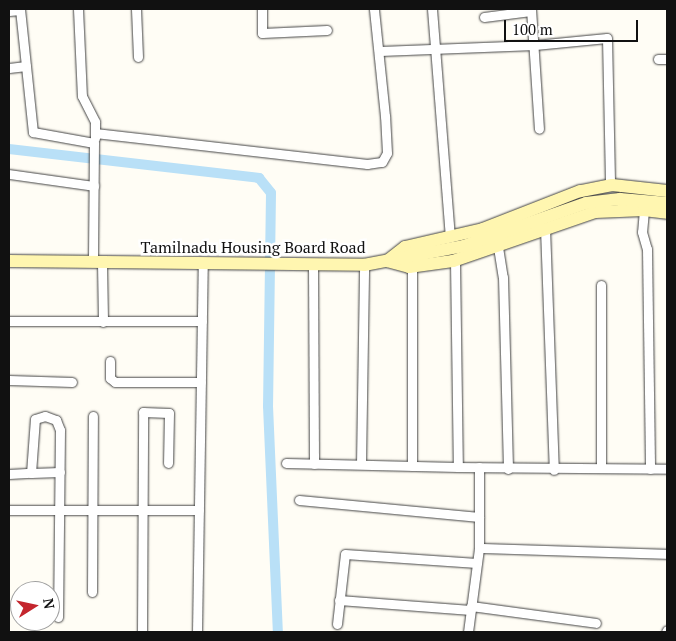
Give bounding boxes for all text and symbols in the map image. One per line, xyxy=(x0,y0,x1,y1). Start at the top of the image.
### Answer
scale bar xyxy=(506,10,640,42)
text: 100 m xyxy=(512,19,553,39)
street label: Tamilnadu Housing Board Road xyxy=(140,237,366,257)
north arrow xyxy=(10,581,60,631)
text: N xyxy=(39,597,60,610)

